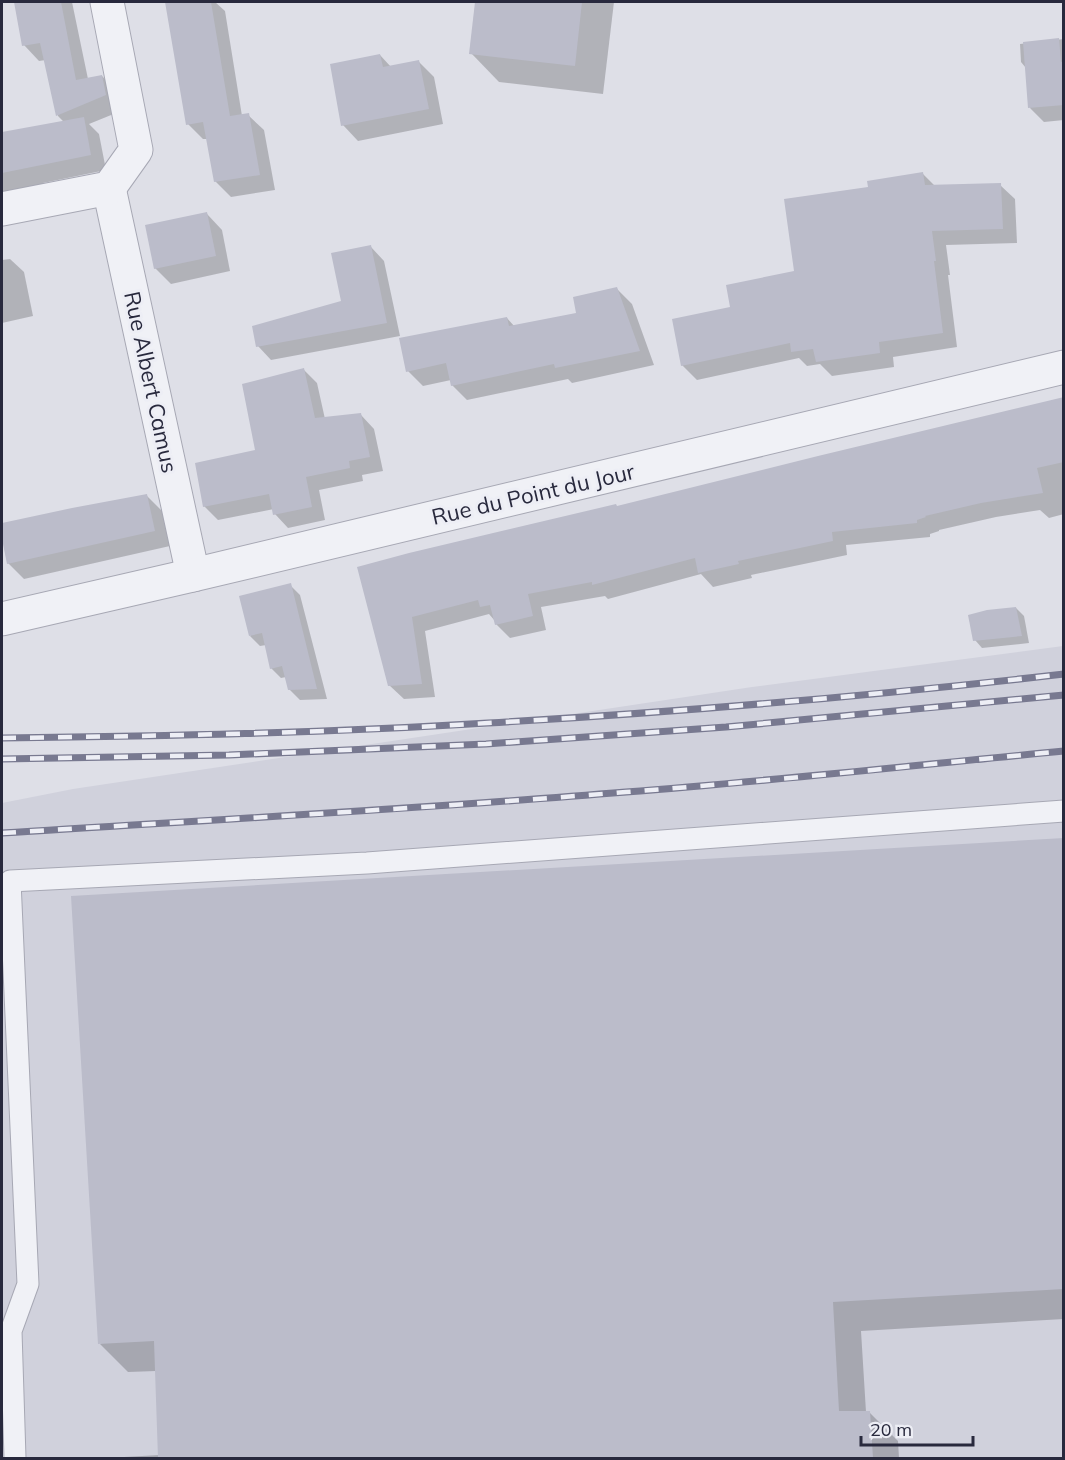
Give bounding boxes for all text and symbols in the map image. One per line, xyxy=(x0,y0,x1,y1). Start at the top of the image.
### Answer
street label: Rue Albert Camus xyxy=(118,289,184,475)
street label: Rue du Point du Jour xyxy=(429,457,637,531)
scale bar xyxy=(861,1409,974,1447)
text: 20 m xyxy=(870,1418,912,1441)

